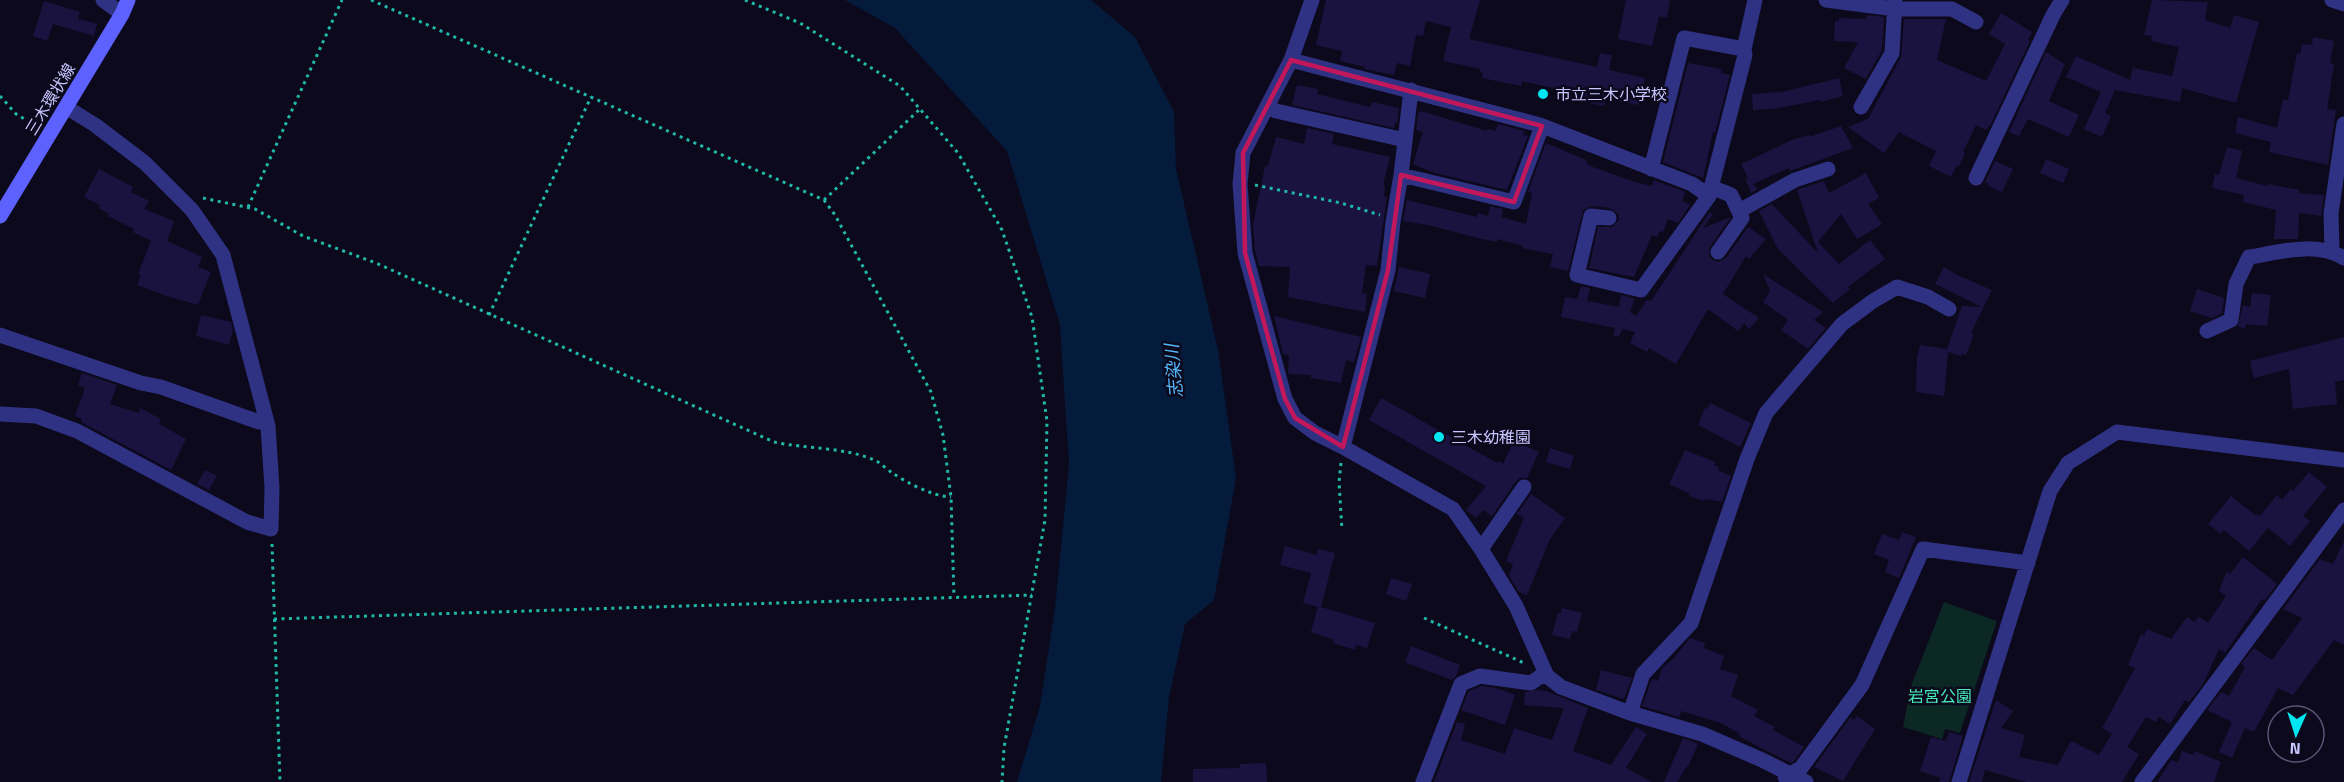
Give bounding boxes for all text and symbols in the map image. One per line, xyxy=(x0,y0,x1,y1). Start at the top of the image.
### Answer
street label: 三木環状線 xyxy=(19,59,81,139)
place label: 市立三木小学校 xyxy=(1555,82,1667,106)
marker: 市立三木小学校 xyxy=(1536,87,1550,101)
water label: 志染川 xyxy=(1158,341,1189,399)
place label: 三木幼稚園 xyxy=(1451,425,1531,449)
marker: 三木幼稚園 xyxy=(1432,430,1446,444)
park label: 岩宮公園 xyxy=(1908,684,1972,708)
north arrow xyxy=(2266,704,2326,764)
text: N xyxy=(2289,737,2301,761)

